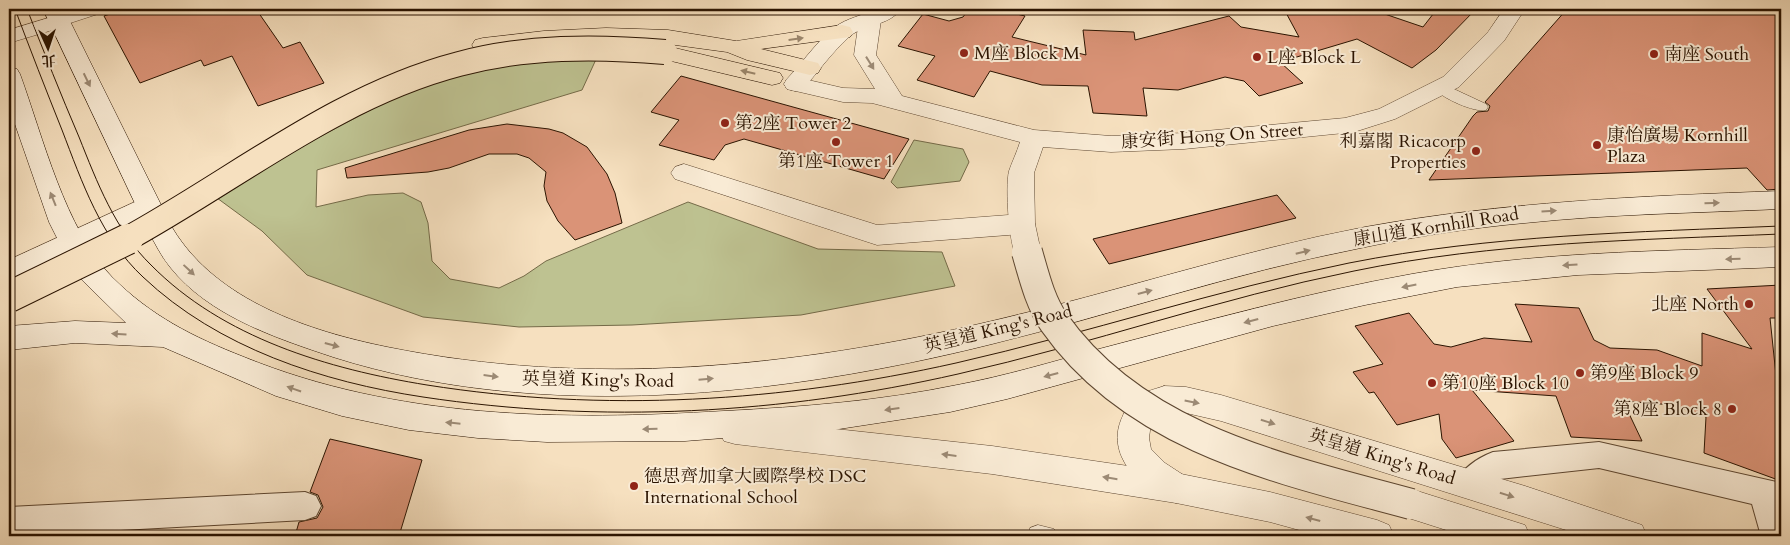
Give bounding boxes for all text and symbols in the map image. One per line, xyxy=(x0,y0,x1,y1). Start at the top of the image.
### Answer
north arrow xyxy=(22,22,72,72)
one-way arrow xyxy=(789,35,805,43)
place label: M座 Block M xyxy=(974,41,1080,66)
place label: 南座 South xyxy=(1664,42,1749,67)
place label: L座 Block L xyxy=(1267,45,1361,70)
marker: M座 Block M xyxy=(958,47,970,59)
marker: 南座 South xyxy=(1648,48,1660,60)
text: 北 xyxy=(41,51,56,70)
marker: L座 Block L xyxy=(1251,51,1263,63)
one-way arrow xyxy=(866,57,875,70)
one-way arrow xyxy=(740,68,755,76)
one-way arrow xyxy=(83,73,91,87)
place label: 第2座 Tower 2 xyxy=(735,111,851,136)
marker: 第2座 Tower 2 xyxy=(719,117,731,129)
street label: 康安街 Hong On Street xyxy=(1120,117,1304,155)
place label: 康怡廣場 Kornhill Plaza xyxy=(1607,123,1748,169)
place label: 利嘉閣 Ricacorp Properties xyxy=(1340,129,1466,175)
marker: 第1座 Tower 1 xyxy=(830,136,842,148)
marker: 康怡廣場 Kornhill Plaza xyxy=(1591,139,1603,151)
marker: 利嘉閣 Ricacorp Properties xyxy=(1470,145,1482,157)
place label: 第1座 Tower 1 xyxy=(778,149,894,174)
one-way arrow xyxy=(49,191,57,206)
one-way arrow xyxy=(1704,198,1720,206)
street label: 康山道 Kornhill Road xyxy=(1351,202,1521,252)
one-way arrow xyxy=(1542,207,1558,215)
one-way arrow xyxy=(1295,247,1310,255)
one-way arrow xyxy=(1724,255,1740,263)
one-way arrow xyxy=(1562,261,1578,269)
one-way arrow xyxy=(183,264,195,276)
one-way arrow xyxy=(1401,283,1417,291)
one-way arrow xyxy=(1138,287,1153,295)
place label: 北座 North xyxy=(1651,292,1739,317)
street label: 英皇道 King's Road xyxy=(921,298,1075,360)
marker: 北座 North xyxy=(1743,298,1755,310)
one-way arrow xyxy=(1243,318,1258,326)
one-way arrow xyxy=(110,329,126,337)
one-way arrow xyxy=(325,342,340,350)
place label: 第9座 Block 9 xyxy=(1590,361,1699,386)
street label: 英皇道 King's Road xyxy=(522,366,675,394)
marker: 第9座 Block 9 xyxy=(1574,367,1586,379)
one-way arrow xyxy=(1043,371,1058,379)
place label: 第10座 Block 10 xyxy=(1442,371,1569,396)
one-way arrow xyxy=(484,372,500,380)
one-way arrow xyxy=(698,375,714,383)
marker: 第10座 Block 10 xyxy=(1426,377,1438,389)
one-way arrow xyxy=(286,385,301,393)
place label: 第8座 Block 8 xyxy=(1614,397,1722,422)
one-way arrow xyxy=(1184,398,1200,406)
marker: 第8座 Block 8 xyxy=(1726,403,1738,415)
one-way arrow xyxy=(884,405,900,413)
one-way arrow xyxy=(444,419,460,427)
one-way arrow xyxy=(1260,419,1275,427)
street label: 英皇道 King's Road xyxy=(1306,423,1459,491)
one-way arrow xyxy=(642,425,658,433)
one-way arrow xyxy=(941,451,957,459)
place label: 德思齊加拿大國際學校 DSC International School xyxy=(644,464,866,510)
one-way arrow xyxy=(1102,474,1118,482)
marker: 德思齊加拿大國際學校 DSC International School xyxy=(628,480,640,492)
one-way arrow xyxy=(1500,491,1515,499)
one-way arrow xyxy=(1306,514,1321,522)

